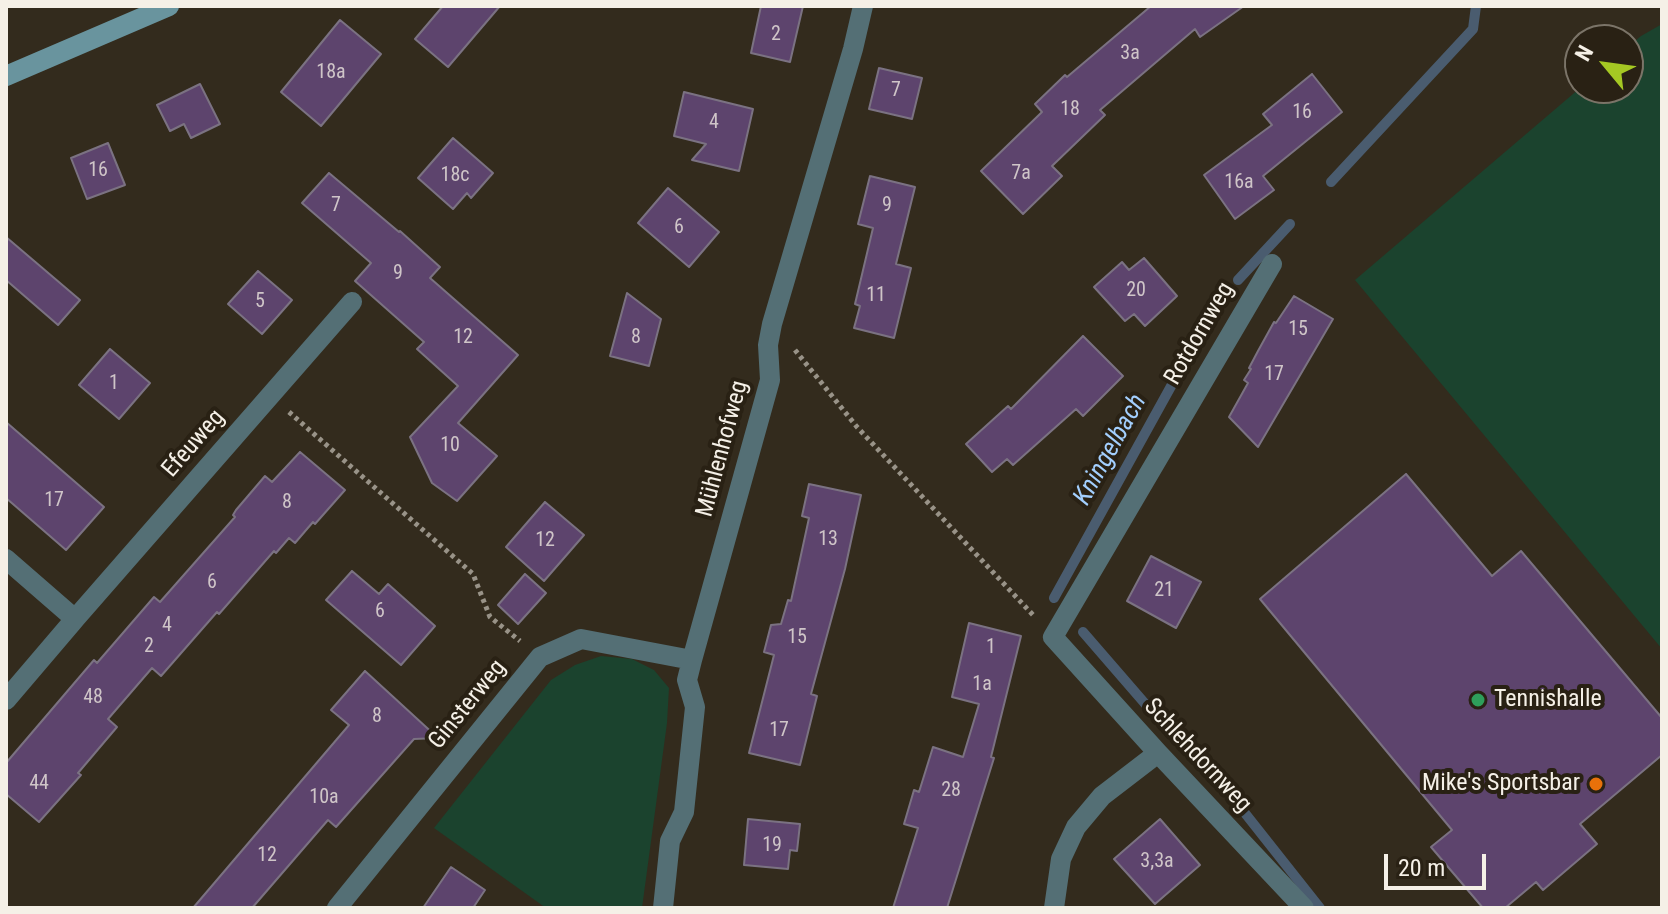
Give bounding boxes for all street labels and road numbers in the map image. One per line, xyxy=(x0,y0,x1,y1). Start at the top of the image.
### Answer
street label: Rotdornweg xyxy=(1159,278,1241,390)
street label: Mühlenhofweg xyxy=(691,378,755,520)
street label: Efeuweg xyxy=(157,404,231,484)
street label: Ginsterweg xyxy=(423,654,513,756)
street label: Schlehdornweg xyxy=(1137,693,1257,819)

